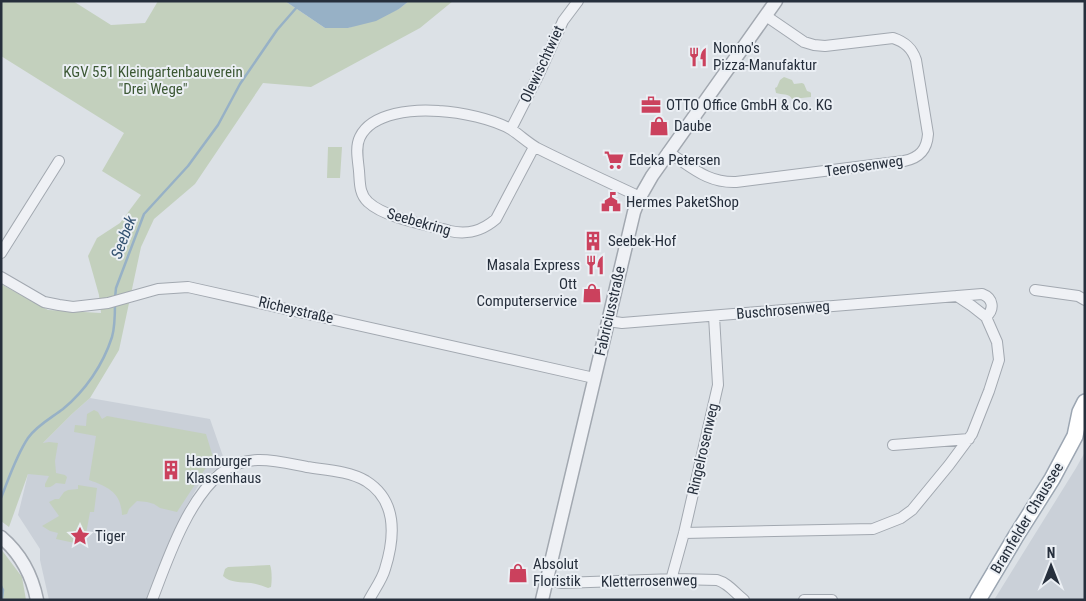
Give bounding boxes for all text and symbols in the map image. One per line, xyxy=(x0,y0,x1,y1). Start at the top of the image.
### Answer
street label: Olewischtwiet xyxy=(516,23,568,105)
place label: Nonno's Pizza-Manufaktur xyxy=(713,39,817,74)
restaurant icon: Nonno's Pizza-Manufaktur xyxy=(687,46,709,68)
park label: KGV 551 Kleingartenbauverein "Drei Wege" xyxy=(63,63,243,98)
office icon: OTTO Office GmbH & Co. KG xyxy=(640,94,662,116)
place label: OTTO Office GmbH & Co. KG xyxy=(666,96,833,114)
shop icon: Daube xyxy=(648,115,670,137)
place label: Daube xyxy=(674,117,711,135)
supermarket icon: Edeka Petersen xyxy=(603,149,625,171)
place label: Edeka Petersen xyxy=(629,151,721,169)
street label: Teerosenweg xyxy=(824,152,904,180)
public building icon: Hermes PaketShop xyxy=(600,191,622,213)
place label: Hermes PaketShop xyxy=(626,193,739,211)
street label: Seebekring xyxy=(385,204,453,240)
water label: Seebek xyxy=(107,212,141,261)
building icon: Seebek-Hof xyxy=(582,230,604,252)
place label: Seebek-Hof xyxy=(608,232,677,250)
restaurant icon: Masala Express xyxy=(584,254,606,276)
place label: Masala Express xyxy=(487,256,580,274)
street label: Fabriciusstraße xyxy=(591,264,629,358)
place label: Ott Computerservice xyxy=(477,275,577,310)
shop icon: Ott Computerservice xyxy=(581,282,603,304)
street label: Richeystraße xyxy=(257,293,335,327)
street label: Buschrosenweg xyxy=(736,297,830,323)
street label: Ringelrosenweg xyxy=(684,401,722,497)
place label: Hamburger Klassenhaus xyxy=(186,452,261,487)
building icon: Hamburger Klassenhaus xyxy=(160,459,182,481)
street label: Bramfelder Chaussee xyxy=(987,459,1067,577)
place icon: Tiger xyxy=(69,525,91,547)
place label: Tiger xyxy=(95,527,126,545)
north arrow xyxy=(1026,541,1076,591)
text: N xyxy=(1047,545,1055,561)
place label: Absolut Floristik xyxy=(533,555,581,590)
shop icon: Absolut Floristik xyxy=(507,562,529,584)
street label: Kletterrosenweg xyxy=(601,571,697,591)

